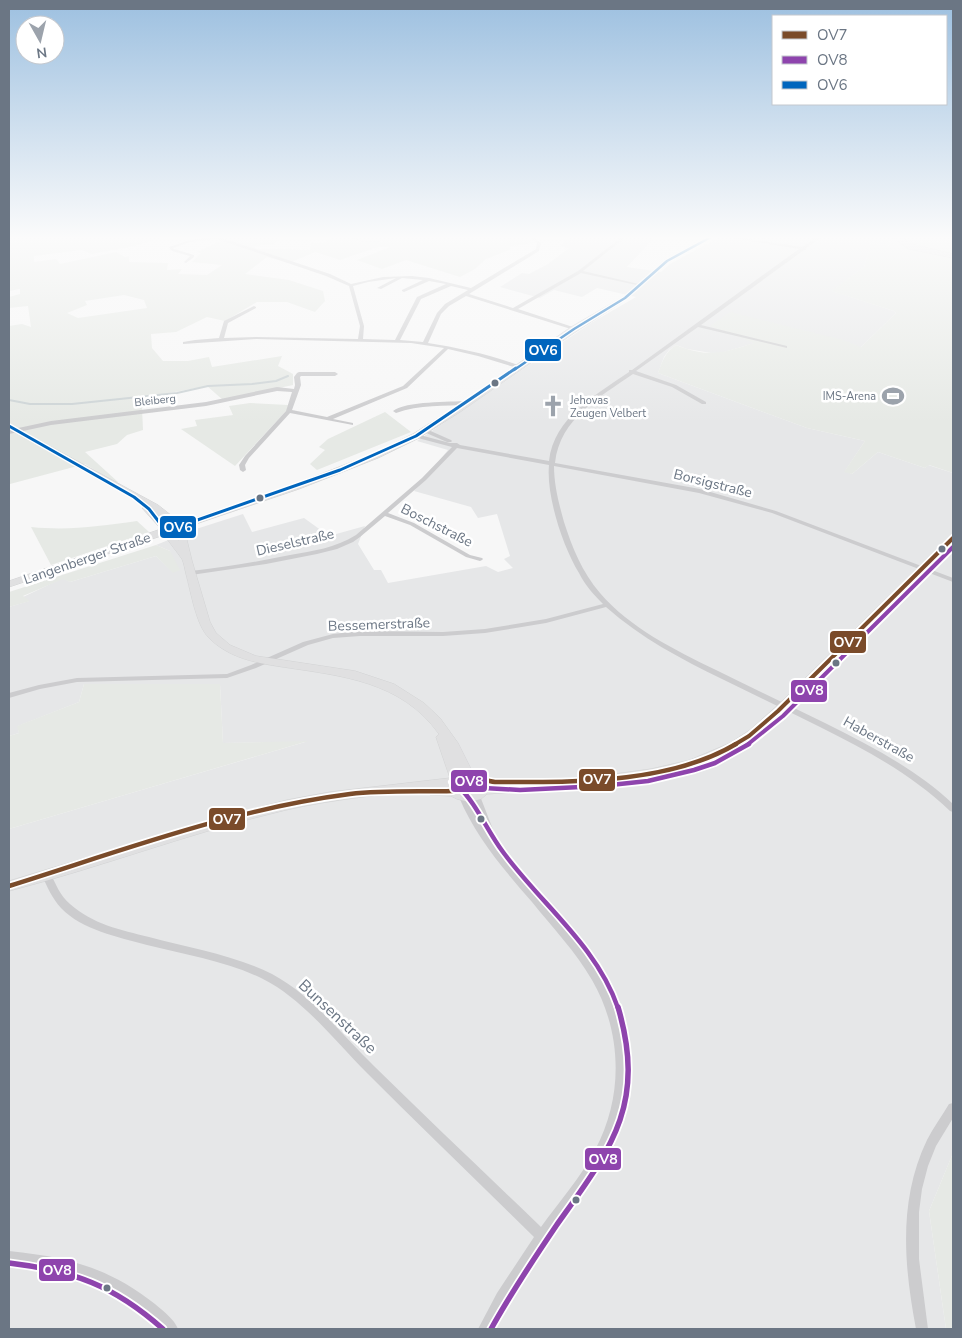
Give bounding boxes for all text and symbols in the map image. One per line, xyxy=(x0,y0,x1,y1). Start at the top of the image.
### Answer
north arrow xyxy=(15,15,65,65)
legend xyxy=(772,15,947,105)
text: OV7 xyxy=(817,25,848,45)
text: N xyxy=(35,42,48,63)
text: OV8 xyxy=(817,50,848,70)
text: OV6 xyxy=(817,75,848,95)
line badge: OV6 xyxy=(524,338,562,362)
text: OV6 xyxy=(528,341,558,360)
unlabelled marker xyxy=(490,378,500,388)
sports icon: IMS-Arena xyxy=(880,383,906,409)
place label: IMS-Arena xyxy=(823,389,876,404)
street label: Bleiberg xyxy=(134,391,177,410)
church icon: Jehovas Zeugen Velbert xyxy=(540,393,566,419)
place label: Jehovas Zeugen Velbert xyxy=(569,393,646,421)
street label: Borsigstraße xyxy=(672,465,754,502)
unlabelled marker xyxy=(255,493,265,503)
street label: Boschstraße xyxy=(398,499,476,552)
line badge: OV6 xyxy=(159,515,197,539)
text: OV6 xyxy=(163,518,193,537)
street label: Dieselstraße xyxy=(254,524,336,561)
street label: Langenberger Straße xyxy=(21,528,153,589)
unlabelled marker xyxy=(937,544,947,554)
street label: Bessemerstraße xyxy=(328,613,430,636)
line badge: OV7 xyxy=(829,630,867,654)
text: OV7 xyxy=(833,633,863,652)
unlabelled marker xyxy=(831,658,841,668)
line badge: OV8 xyxy=(790,679,828,703)
text: OV8 xyxy=(794,681,824,700)
street label: Haberstraße xyxy=(840,712,918,767)
line badge: OV7 xyxy=(578,768,616,792)
line badge: OV8 xyxy=(450,769,488,793)
text: OV7 xyxy=(582,770,612,789)
text: OV8 xyxy=(454,772,484,791)
line badge: OV7 xyxy=(208,807,246,831)
text: OV7 xyxy=(212,810,242,829)
unlabelled marker xyxy=(476,814,486,824)
street label: Bunsenstraße xyxy=(293,975,381,1059)
line badge: OV8 xyxy=(584,1147,622,1171)
text: OV8 xyxy=(588,1150,618,1169)
unlabelled marker xyxy=(571,1195,581,1205)
line badge: OV8 xyxy=(38,1258,76,1282)
text: OV8 xyxy=(42,1261,72,1280)
unlabelled marker xyxy=(102,1283,112,1293)

